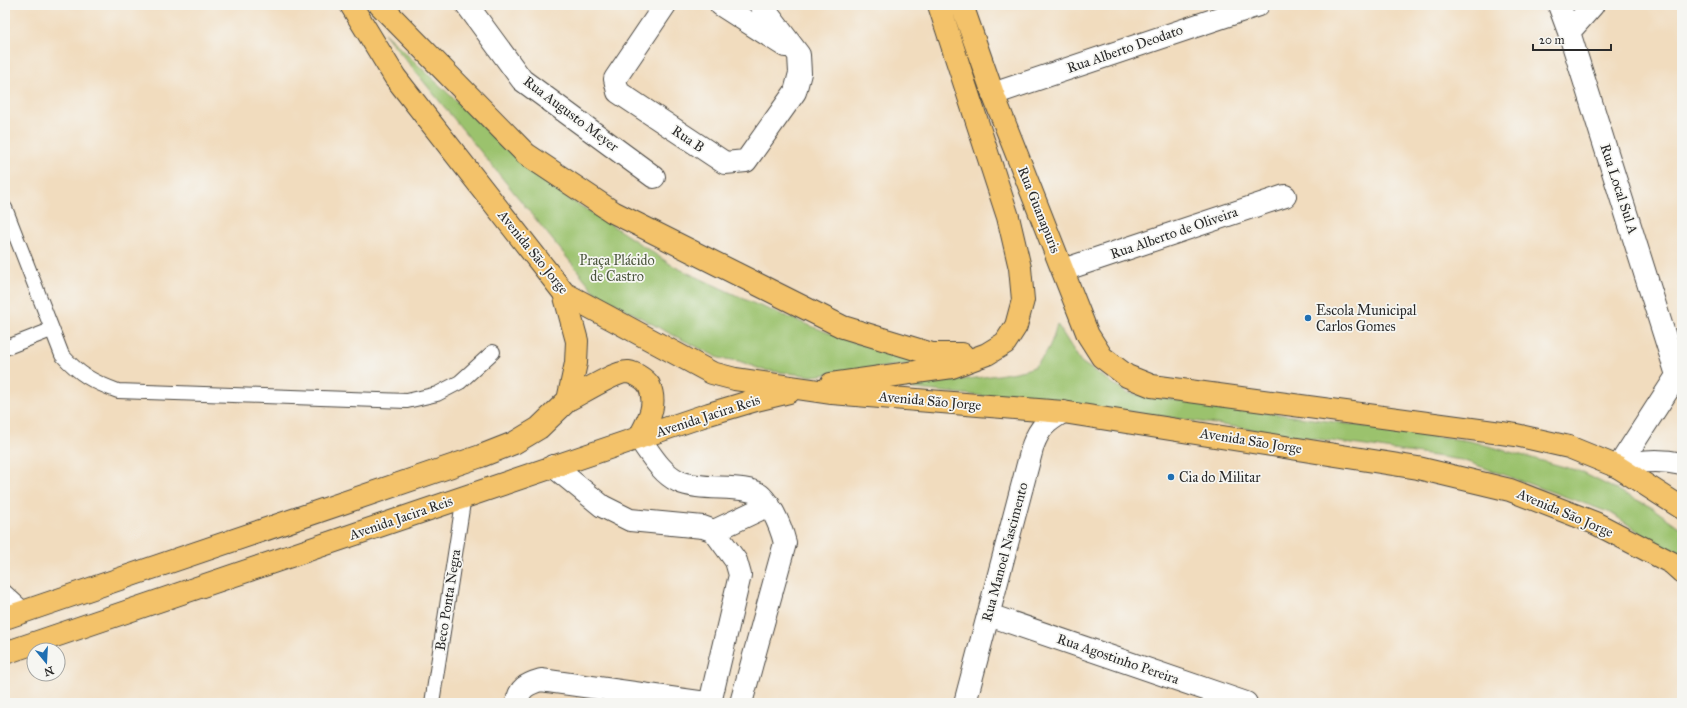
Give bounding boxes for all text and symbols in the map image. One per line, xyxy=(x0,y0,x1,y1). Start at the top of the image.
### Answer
street label: Rua Alberto Deodato xyxy=(1065,21,1185,77)
scale bar xyxy=(1533,26,1611,52)
text: 20 m xyxy=(1539,33,1565,47)
street label: Rua Augusto Meyer xyxy=(520,73,623,156)
street label: Rua B xyxy=(669,122,707,156)
street label: Rua Local Sul A xyxy=(1596,142,1642,237)
street label: Rua Guanapuris xyxy=(1014,164,1064,256)
street label: Rua Alberto de Oliveira xyxy=(1108,203,1240,263)
street label: Avenida São Jorge xyxy=(493,206,572,298)
park label: Praça Plácido de Castro xyxy=(579,252,655,285)
place label: Escola Municipal Carlos Gomes xyxy=(1316,302,1417,335)
marker: Escola Municipal Carlos Gomes xyxy=(1303,313,1313,323)
street label: Avenida São Jorge xyxy=(877,388,982,415)
street label: Avenida Jacira Reis xyxy=(653,391,762,442)
street label: Avenida São Jorge xyxy=(1198,424,1303,458)
place label: Cia do Militar xyxy=(1179,469,1261,486)
marker: Cia do Militar xyxy=(1166,472,1176,482)
street label: Rua Manoel Nascimento xyxy=(978,481,1032,623)
street label: Avenida São Jorge xyxy=(1513,485,1616,542)
street label: Avenida Jacira Reis xyxy=(346,492,455,545)
street label: Beco Ponta Negra xyxy=(432,548,464,652)
street label: Rua Agostinho Pereira xyxy=(1055,630,1181,688)
north arrow xyxy=(26,642,66,682)
text: N xyxy=(42,663,55,679)

